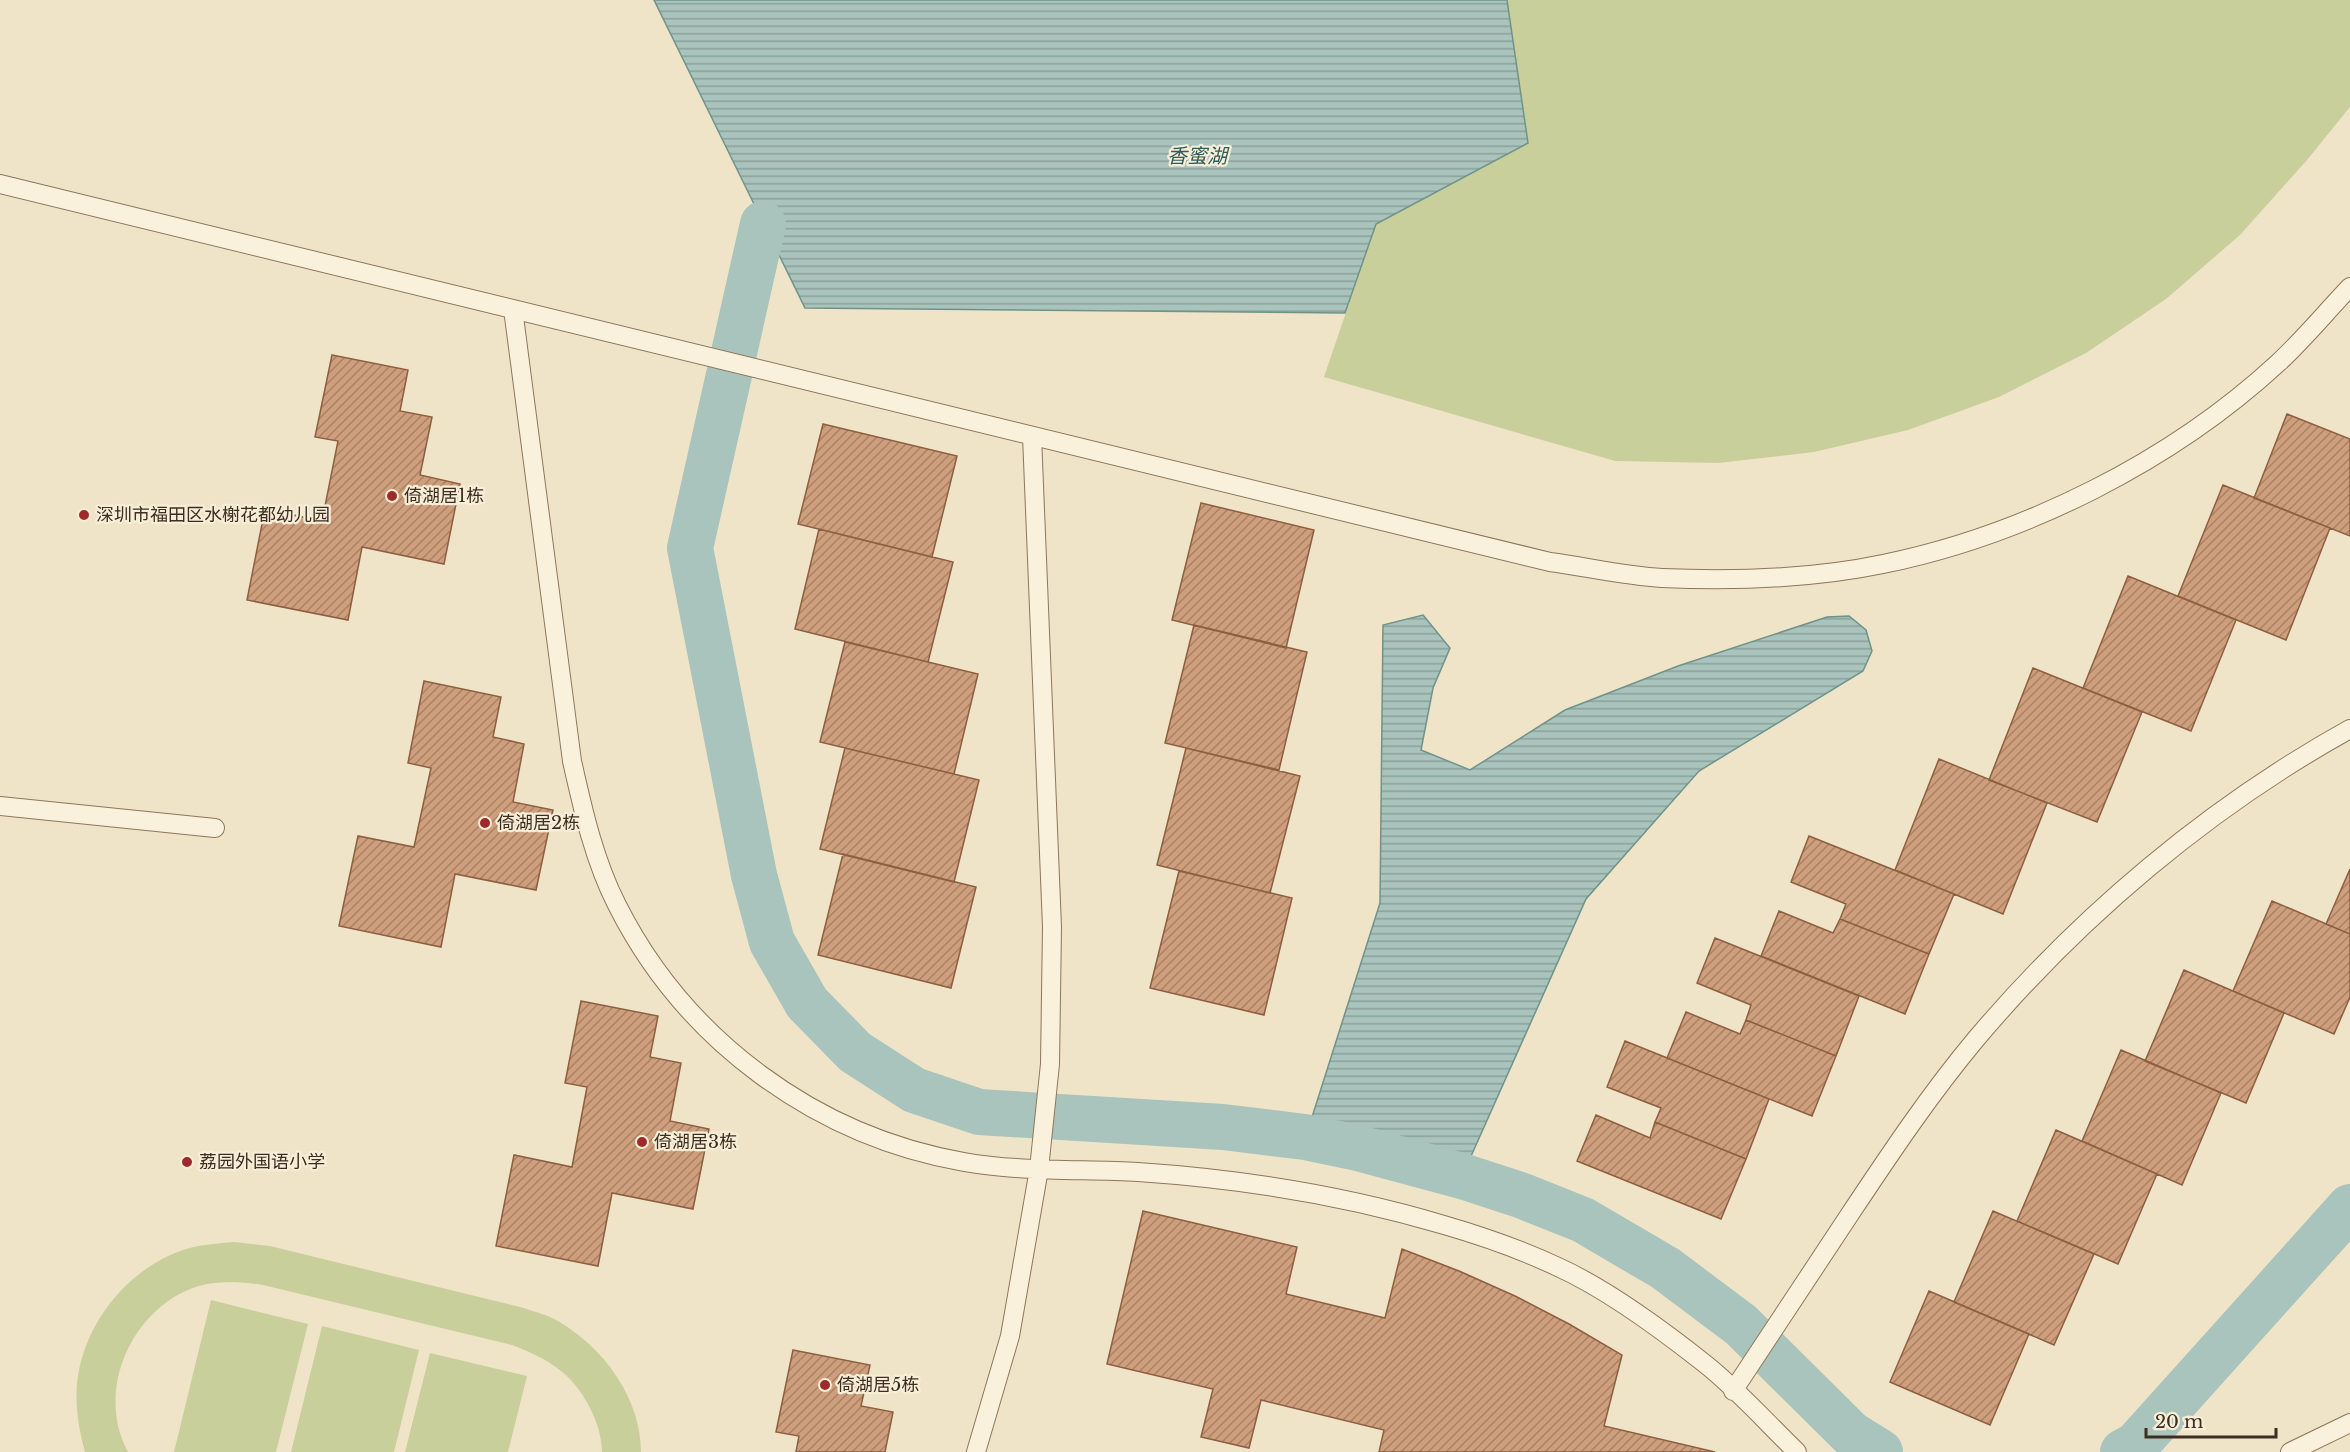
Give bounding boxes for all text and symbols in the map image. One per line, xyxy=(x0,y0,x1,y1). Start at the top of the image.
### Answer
water label: 香蜜湖 xyxy=(1167,144,1230,168)
place label: 倚湖居1栋 xyxy=(404,485,484,507)
marker: 倚湖居1栋 xyxy=(385,489,399,503)
place label: 深圳市福田区水榭花都幼儿园 xyxy=(96,504,330,526)
marker: 深圳市福田区水榭花都幼儿园 xyxy=(77,508,91,522)
place label: 倚湖居2栋 xyxy=(497,812,580,834)
marker: 倚湖居2栋 xyxy=(478,816,492,830)
place label: 倚湖居3栋 xyxy=(654,1131,737,1153)
marker: 倚湖居3栋 xyxy=(635,1135,649,1149)
place label: 荔园外国语小学 xyxy=(199,1151,325,1173)
marker: 荔园外国语小学 xyxy=(180,1155,194,1169)
place label: 倚湖居5栋 xyxy=(837,1374,919,1396)
marker: 倚湖居5栋 xyxy=(818,1378,832,1392)
scale bar xyxy=(2146,1401,2276,1439)
text: 20 m xyxy=(2155,1411,2203,1433)

